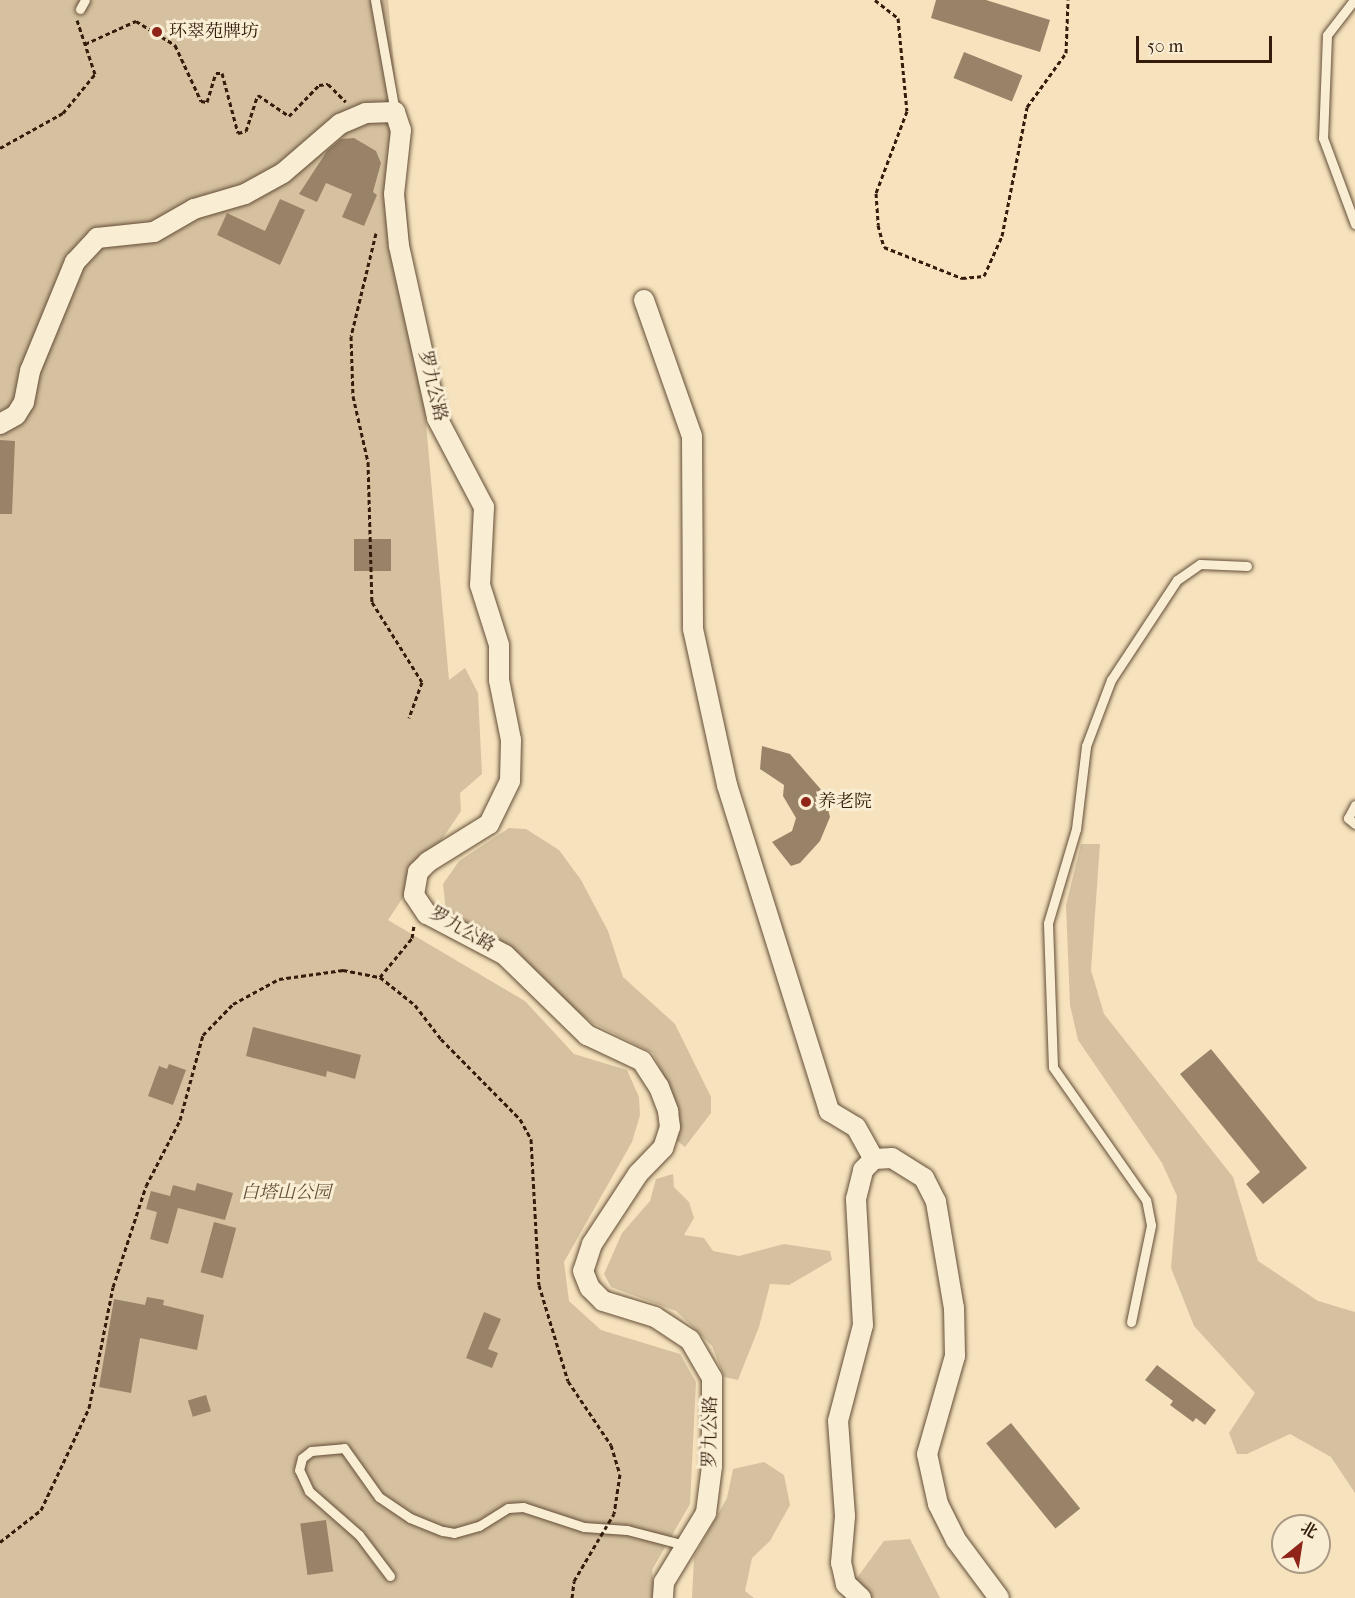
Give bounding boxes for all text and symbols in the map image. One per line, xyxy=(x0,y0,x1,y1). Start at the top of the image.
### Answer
place label: 环翠苑牌坊 xyxy=(169,21,259,43)
scale bar xyxy=(1139,24,1276,62)
marker: 环翠苑牌坊 xyxy=(150,25,164,39)
text: 50 m xyxy=(1147,36,1183,57)
street label: 罗九公路 xyxy=(413,348,451,424)
place label: 养老院 xyxy=(818,791,872,813)
marker: 养老院 xyxy=(799,795,813,809)
street label: 罗九公路 xyxy=(425,903,499,957)
park label: 白塔山公园 xyxy=(241,1182,331,1204)
street label: 罗九公路 xyxy=(700,1396,722,1468)
north arrow xyxy=(1271,1514,1331,1574)
text: 北 xyxy=(1298,1517,1321,1542)

